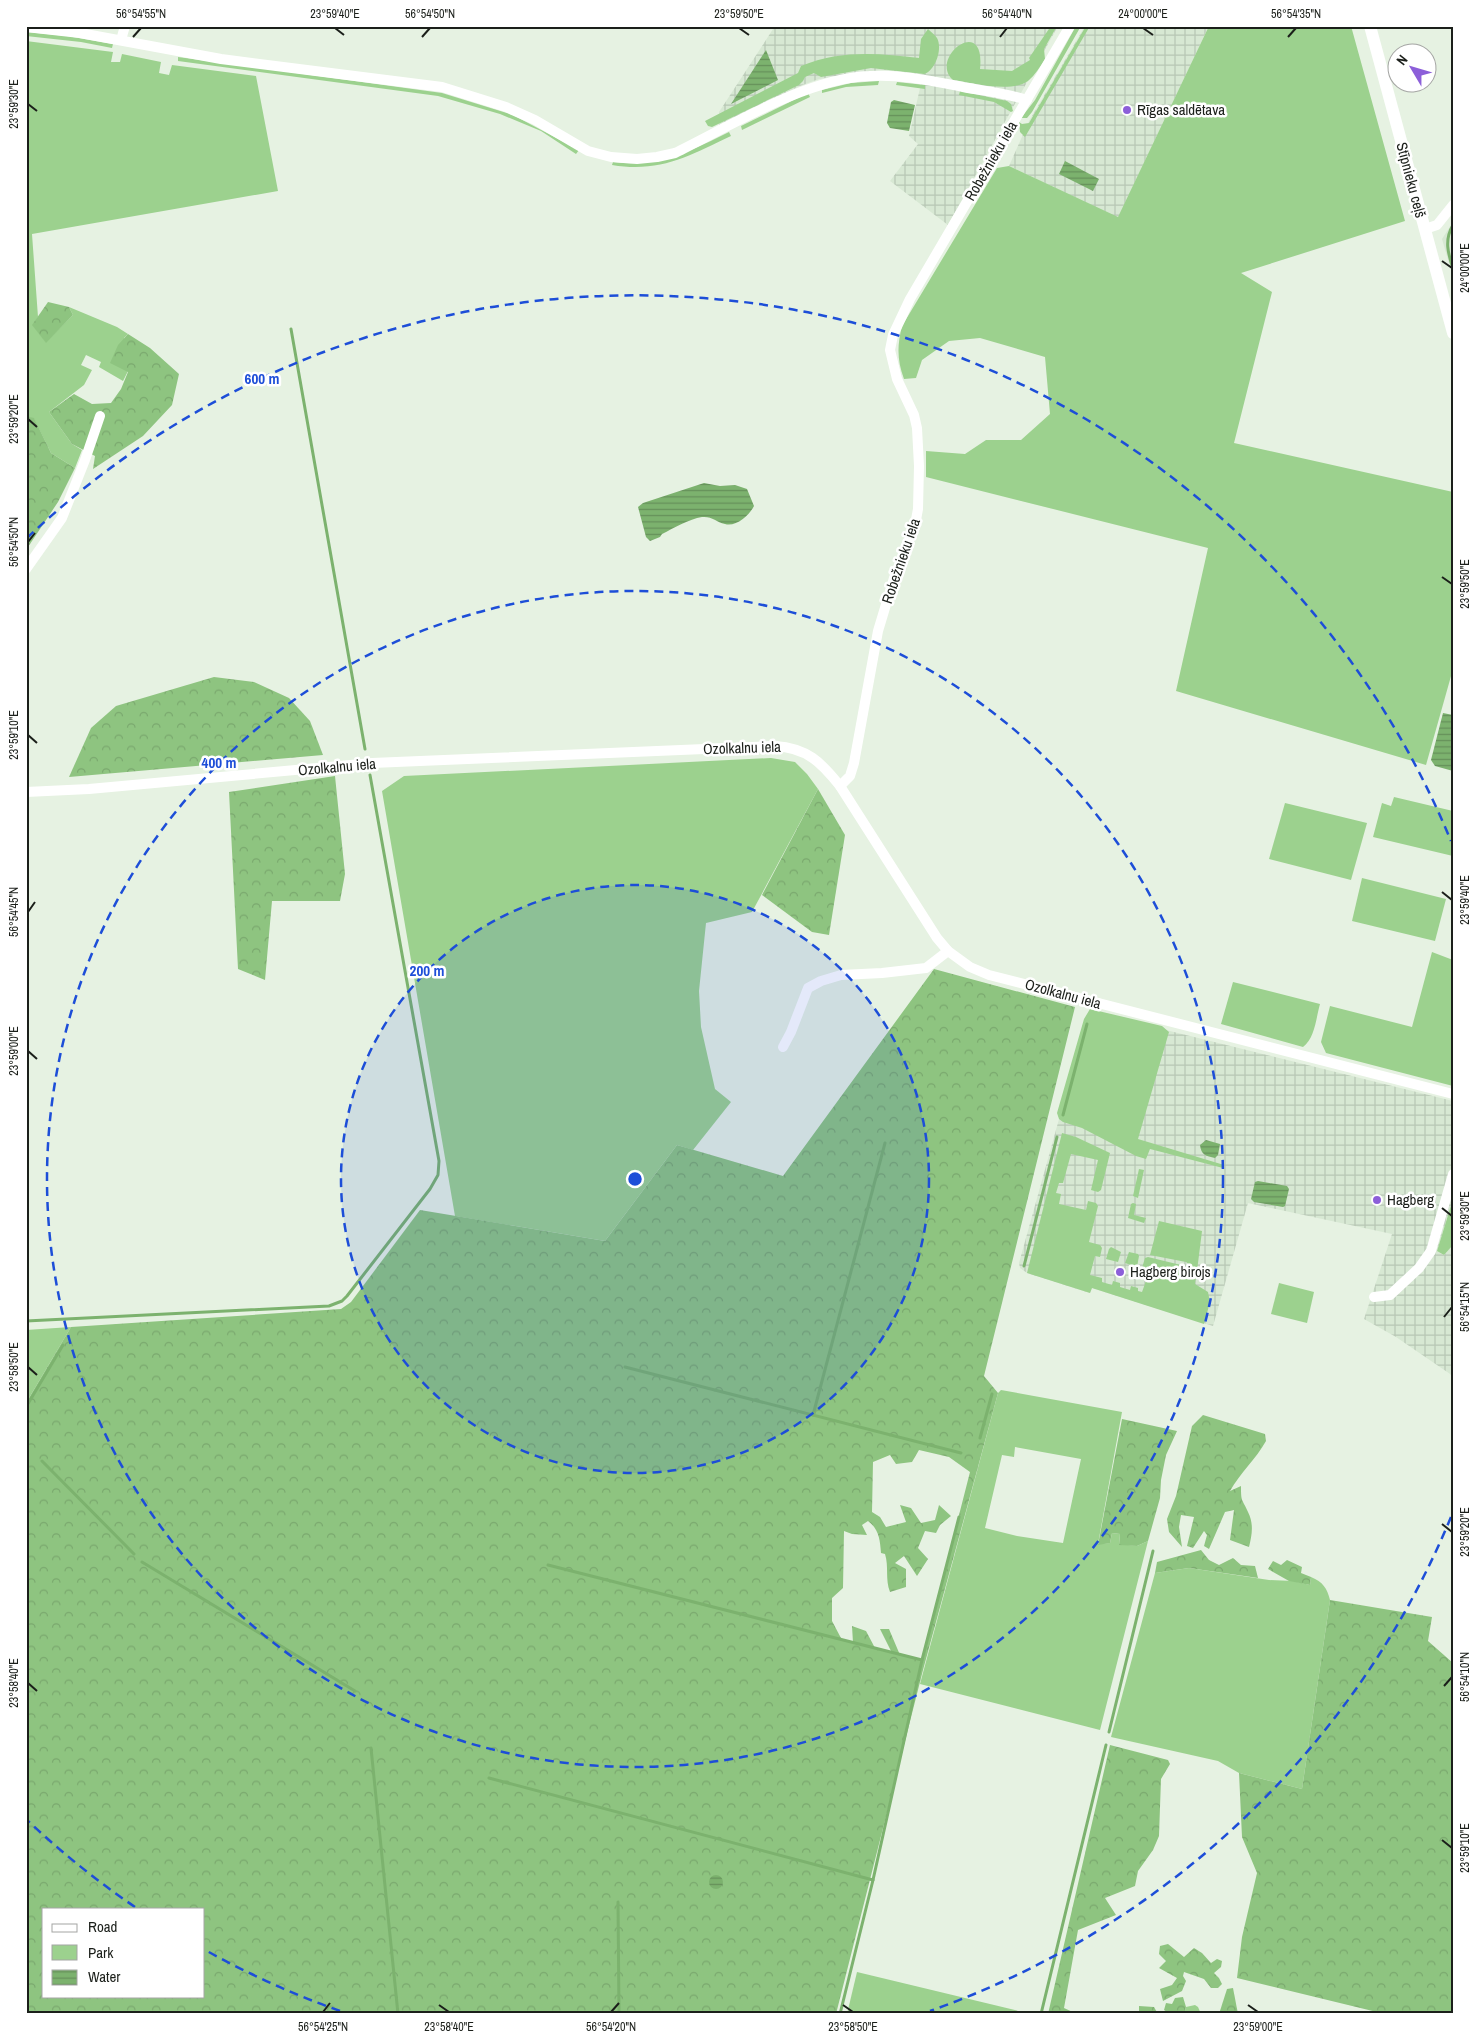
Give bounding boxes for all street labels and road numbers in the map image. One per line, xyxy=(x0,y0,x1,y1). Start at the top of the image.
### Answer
street label: Robežnieku iela xyxy=(959,117,1022,204)
street label: Stīpnieku ceļš xyxy=(1391,140,1432,220)
street label: Robežnieku iela xyxy=(876,515,925,606)
street label: Ozolkalnu iela xyxy=(703,736,781,759)
street label: Ozolkalnu iela xyxy=(297,753,377,780)
street label: Ozolkalnu iela xyxy=(1023,973,1104,1014)

